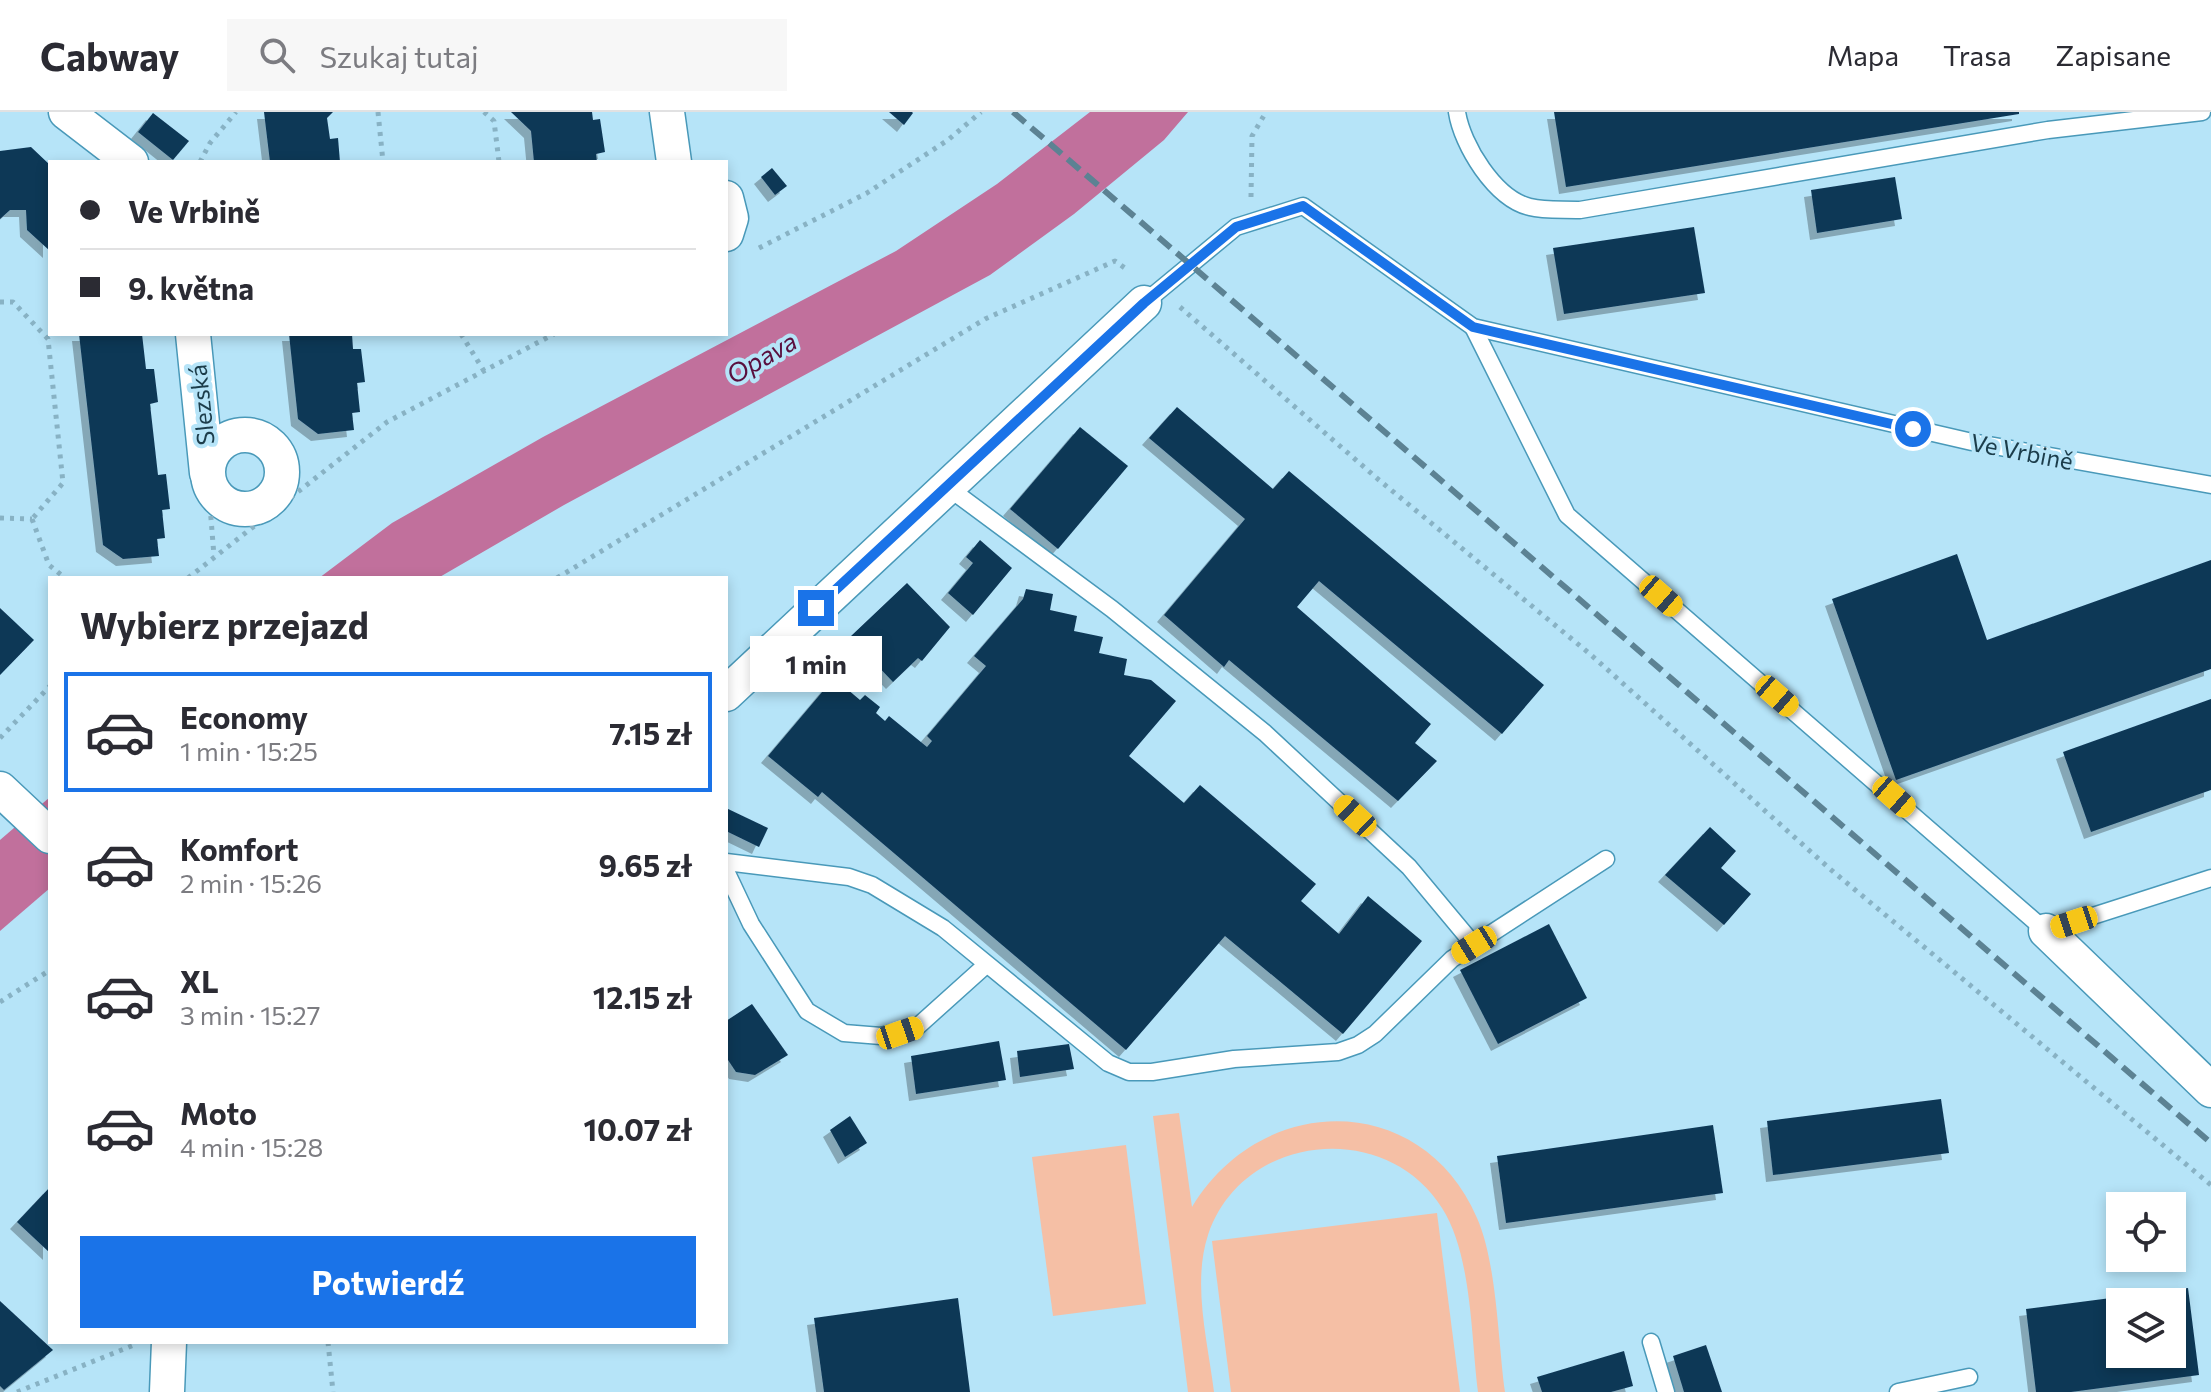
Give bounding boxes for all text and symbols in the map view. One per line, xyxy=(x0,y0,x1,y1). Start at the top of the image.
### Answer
search box xyxy=(227,19,787,91)
text: Cabway xyxy=(40,32,179,79)
icon: search xyxy=(255,33,299,77)
text: Szukaj tutaj xyxy=(319,37,479,74)
text: Mapa xyxy=(1827,38,1899,72)
text: Trasa xyxy=(1943,38,2012,72)
text: Zapisane xyxy=(2056,38,2171,72)
text: Ve Vrbině xyxy=(128,192,260,229)
text: 9. května xyxy=(128,269,254,306)
water label: Opava xyxy=(720,324,802,390)
street label: Slezská xyxy=(182,363,220,447)
route start xyxy=(1895,411,1931,447)
street label: Ve Vrbině xyxy=(1968,427,2076,475)
car xyxy=(1635,571,1687,621)
route end xyxy=(798,590,834,626)
text: Wybierz przejazd xyxy=(80,602,369,646)
callout: 1 min xyxy=(750,636,882,692)
text: 1 min xyxy=(785,648,847,679)
car xyxy=(1751,671,1803,721)
icon: car xyxy=(84,696,156,768)
text: Economy xyxy=(180,698,308,735)
text: 7.15 zł xyxy=(609,714,692,751)
text: 1 min · 15:25 xyxy=(180,735,318,766)
car xyxy=(1868,772,1920,822)
car xyxy=(1329,791,1381,841)
icon: car xyxy=(84,828,156,900)
text: Komfort xyxy=(180,830,299,867)
text: 9.65 zł xyxy=(599,846,692,883)
text: 2 min · 15:26 xyxy=(180,867,322,898)
car xyxy=(2047,903,2101,941)
car xyxy=(1447,922,1501,968)
icon: car xyxy=(84,960,156,1032)
text: XL xyxy=(180,962,219,999)
text: 12.15 zł xyxy=(593,978,692,1015)
text: 3 min · 15:27 xyxy=(180,999,320,1030)
car xyxy=(873,1014,927,1052)
icon: car xyxy=(84,1092,156,1164)
text: Moto xyxy=(180,1094,257,1131)
text: 10.07 zł xyxy=(583,1110,692,1147)
text: 4 min · 15:28 xyxy=(180,1131,323,1162)
map controls xyxy=(2106,1192,2186,1368)
button: locate xyxy=(2106,1192,2186,1272)
button: Potwierdź xyxy=(80,1236,696,1328)
button: layers xyxy=(2106,1288,2186,1368)

